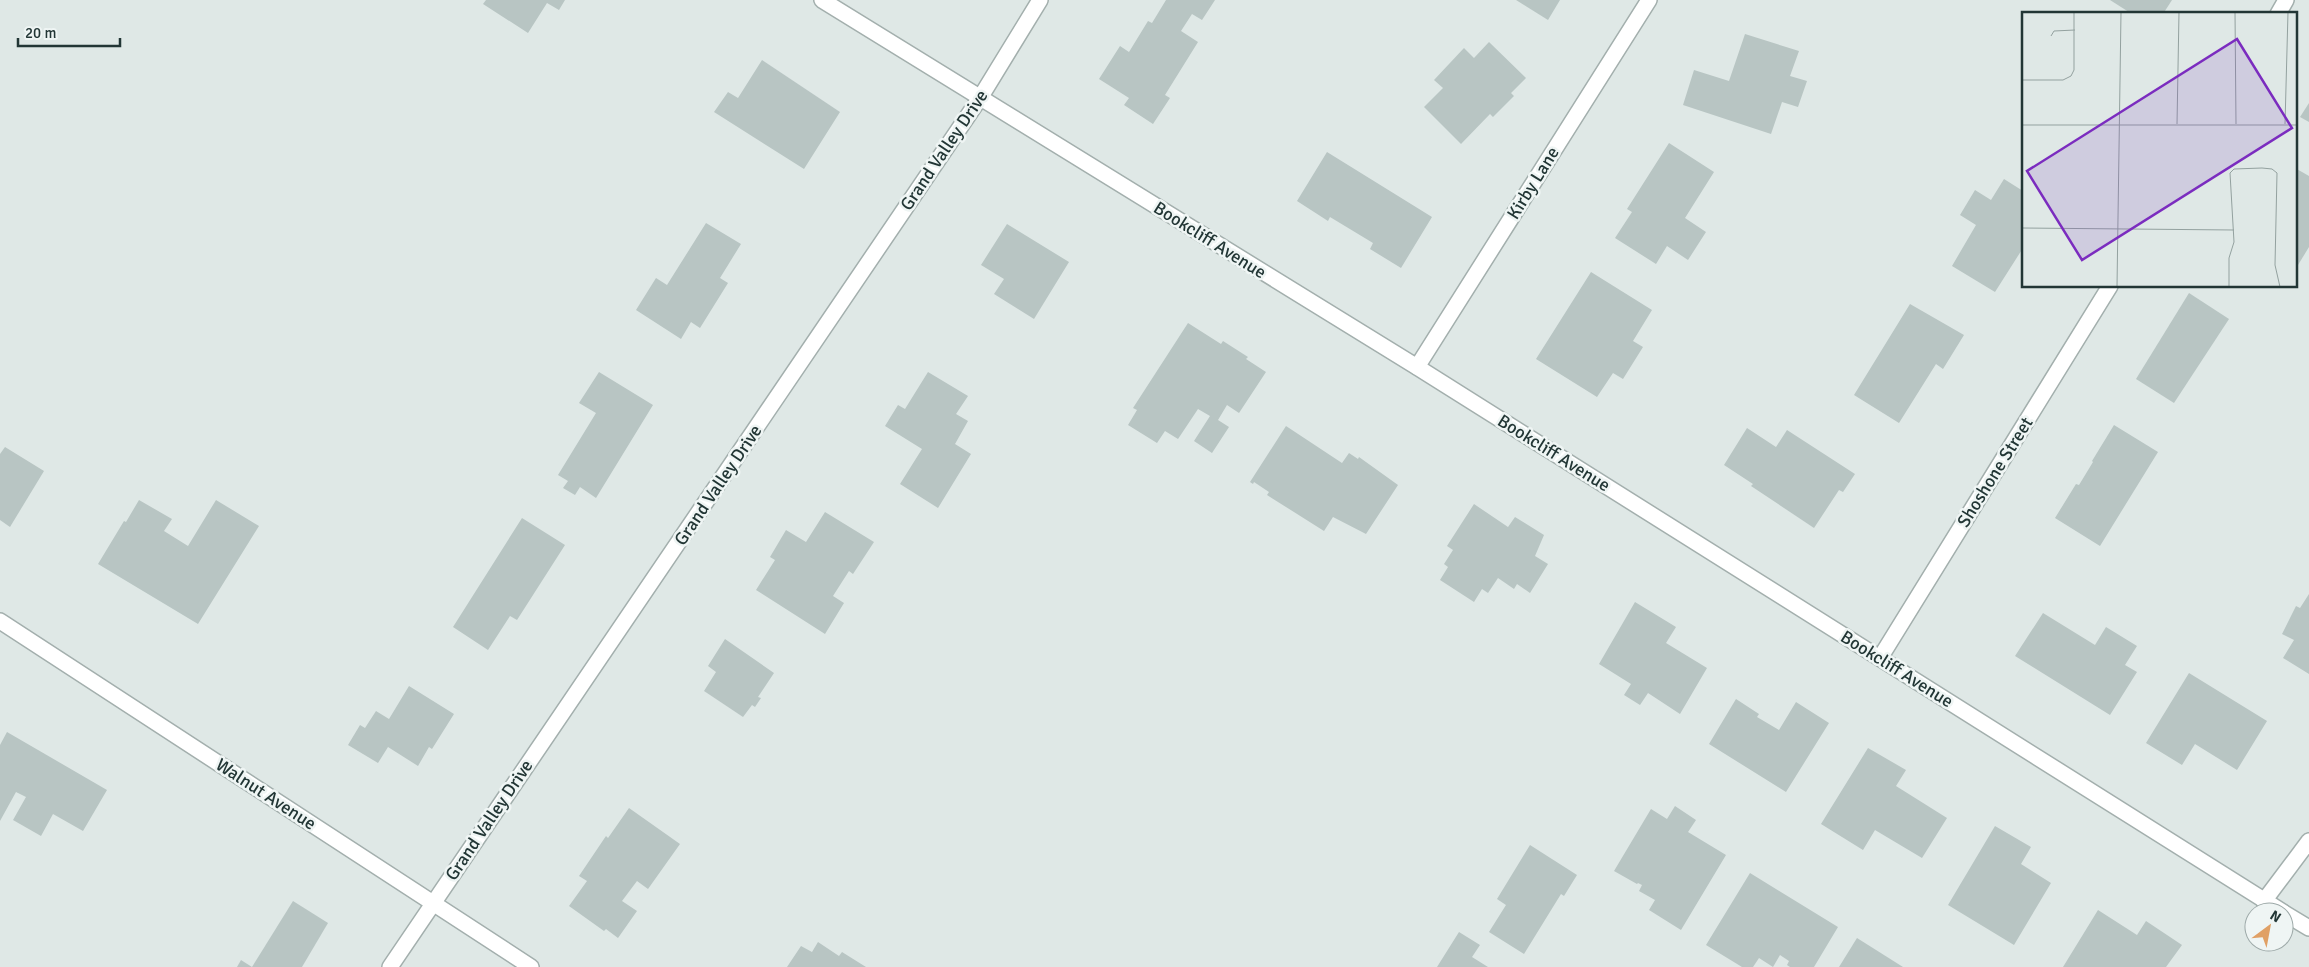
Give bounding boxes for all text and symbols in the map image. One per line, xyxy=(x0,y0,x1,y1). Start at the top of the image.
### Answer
inset map xyxy=(2022,12,2296,288)
scale bar xyxy=(18,15,120,47)
text: 20 m xyxy=(25,24,56,42)
street label: Grand Valley Drive xyxy=(895,85,993,215)
street label: Kirby Lane xyxy=(1502,143,1564,223)
street label: Bookcliff Avenue xyxy=(1150,197,1270,283)
street label: Bookcliff Avenue xyxy=(1494,410,1614,496)
street label: Shoshone Street xyxy=(1952,413,2038,531)
street label: Grand Valley Drive xyxy=(669,420,767,550)
street label: Bookcliff Avenue xyxy=(1837,626,1957,712)
street label: Walnut Avenue xyxy=(212,753,320,835)
street label: Grand Valley Drive xyxy=(440,755,538,885)
north arrow xyxy=(2244,902,2294,952)
text: N xyxy=(2267,907,2284,926)

